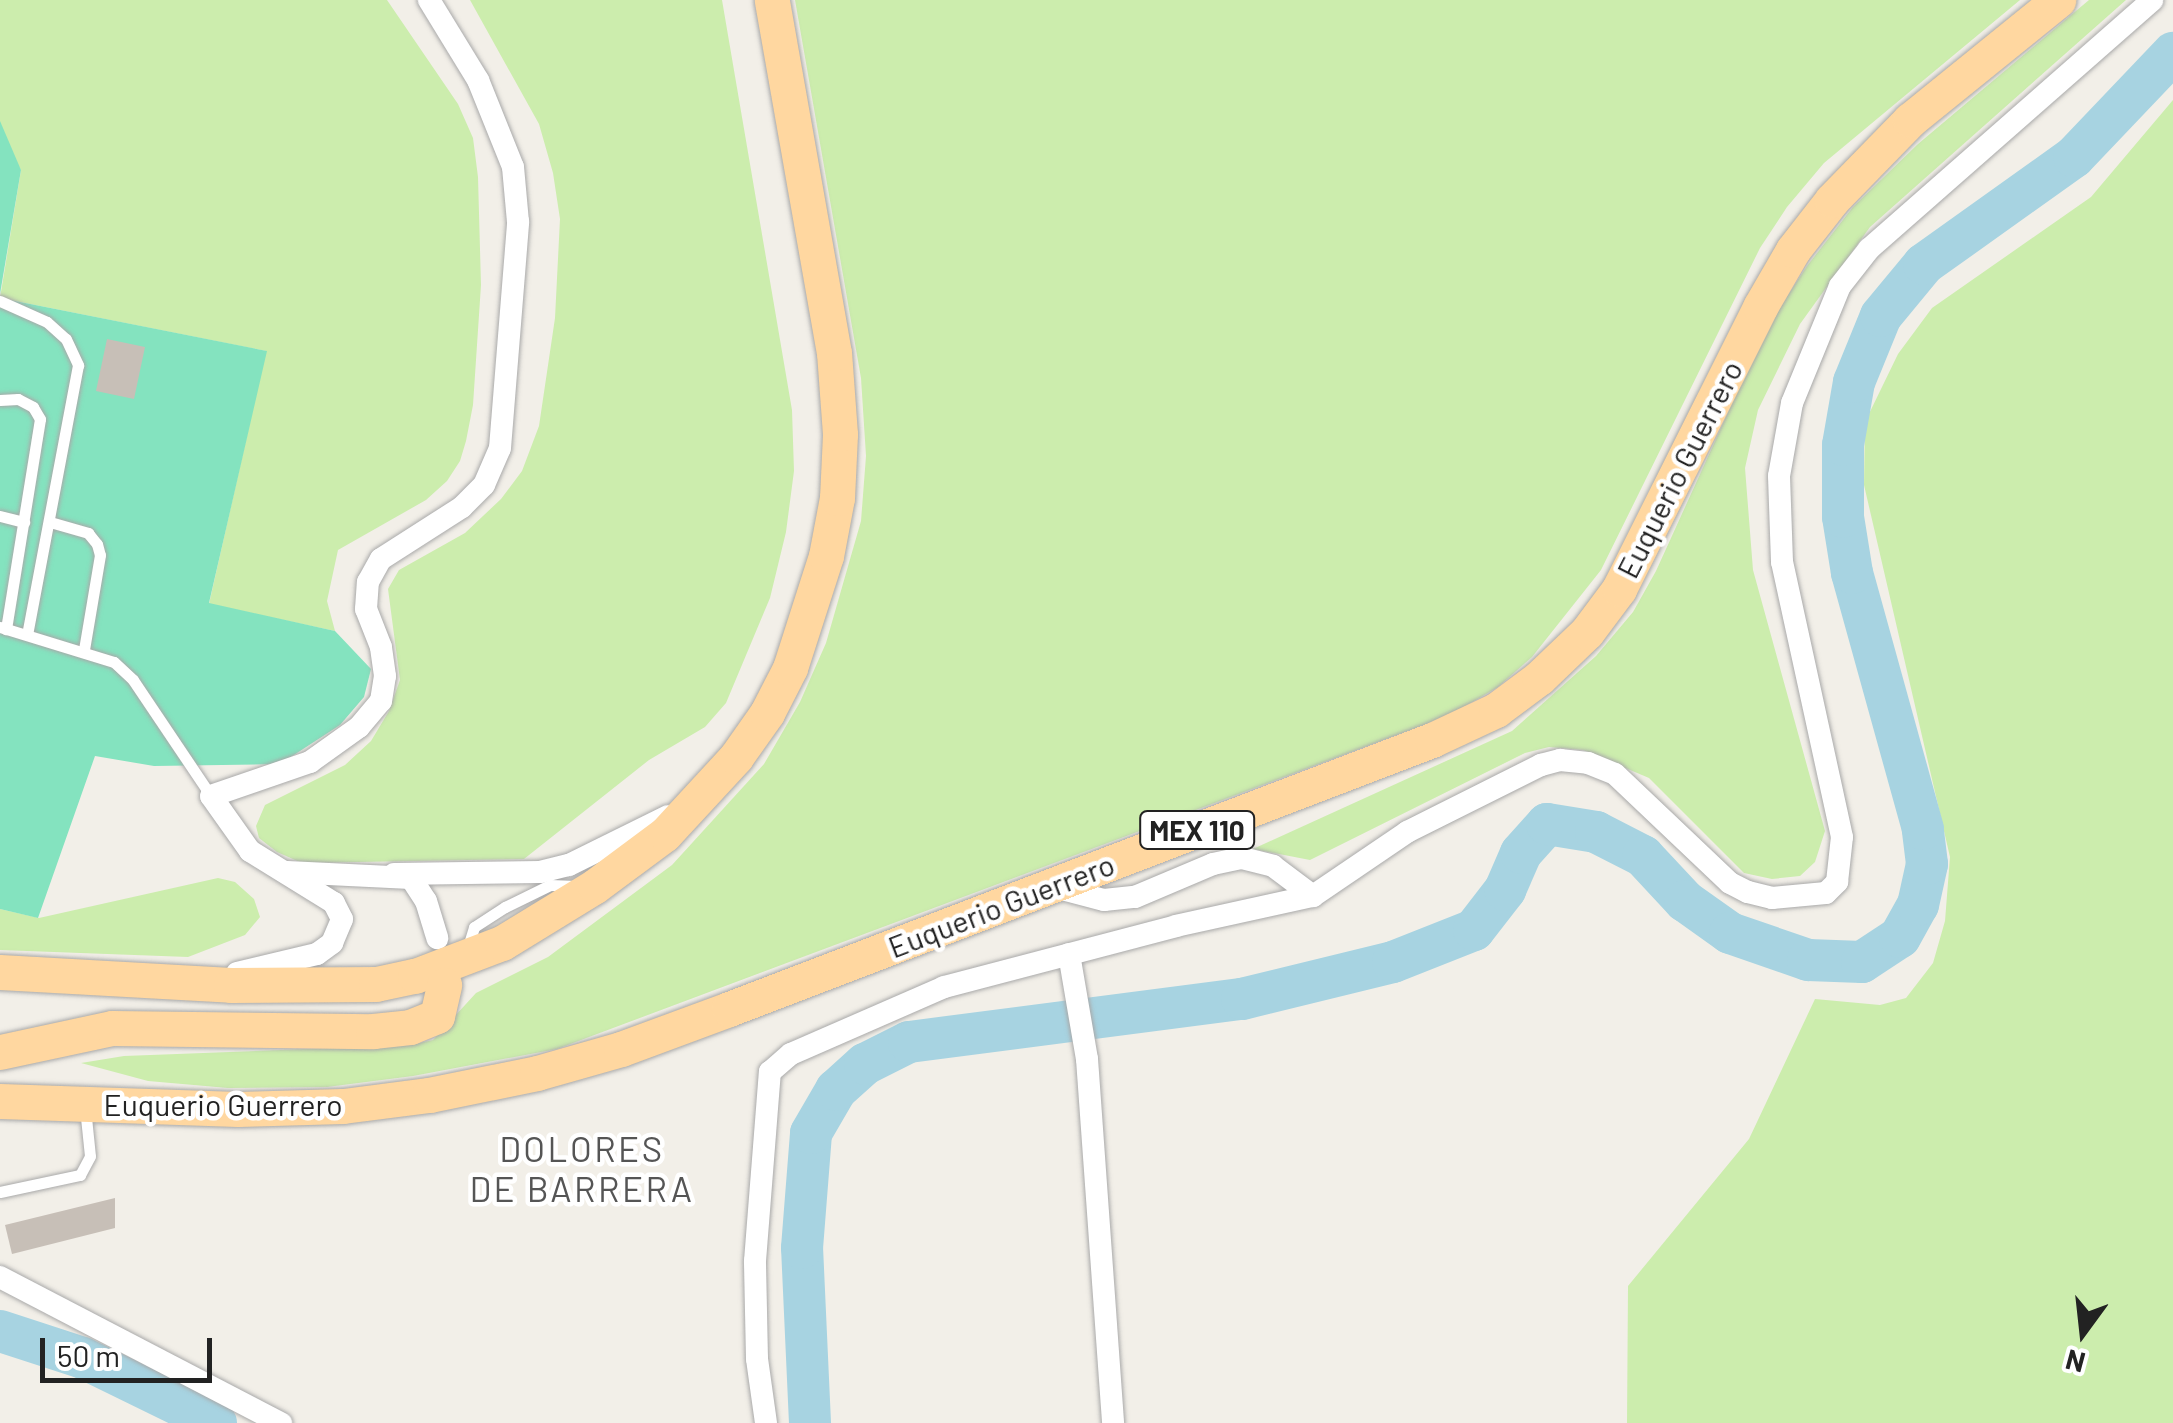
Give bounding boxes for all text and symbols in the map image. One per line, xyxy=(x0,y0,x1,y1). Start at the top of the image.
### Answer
street label: Euquerio Guerrero xyxy=(1609,354,1749,584)
road number: MEX 110 xyxy=(1137,807,1257,853)
street label: Euquerio Guerrero xyxy=(883,845,1119,965)
street label: Euquerio Guerrero xyxy=(103,1086,343,1122)
district label: DOLORES DE BARRERA xyxy=(469,1127,695,1209)
north arrow xyxy=(2033,1283,2133,1383)
scale bar xyxy=(45,1318,218,1380)
text: 50 m xyxy=(57,1337,120,1373)
text: N xyxy=(2062,1343,2089,1381)

